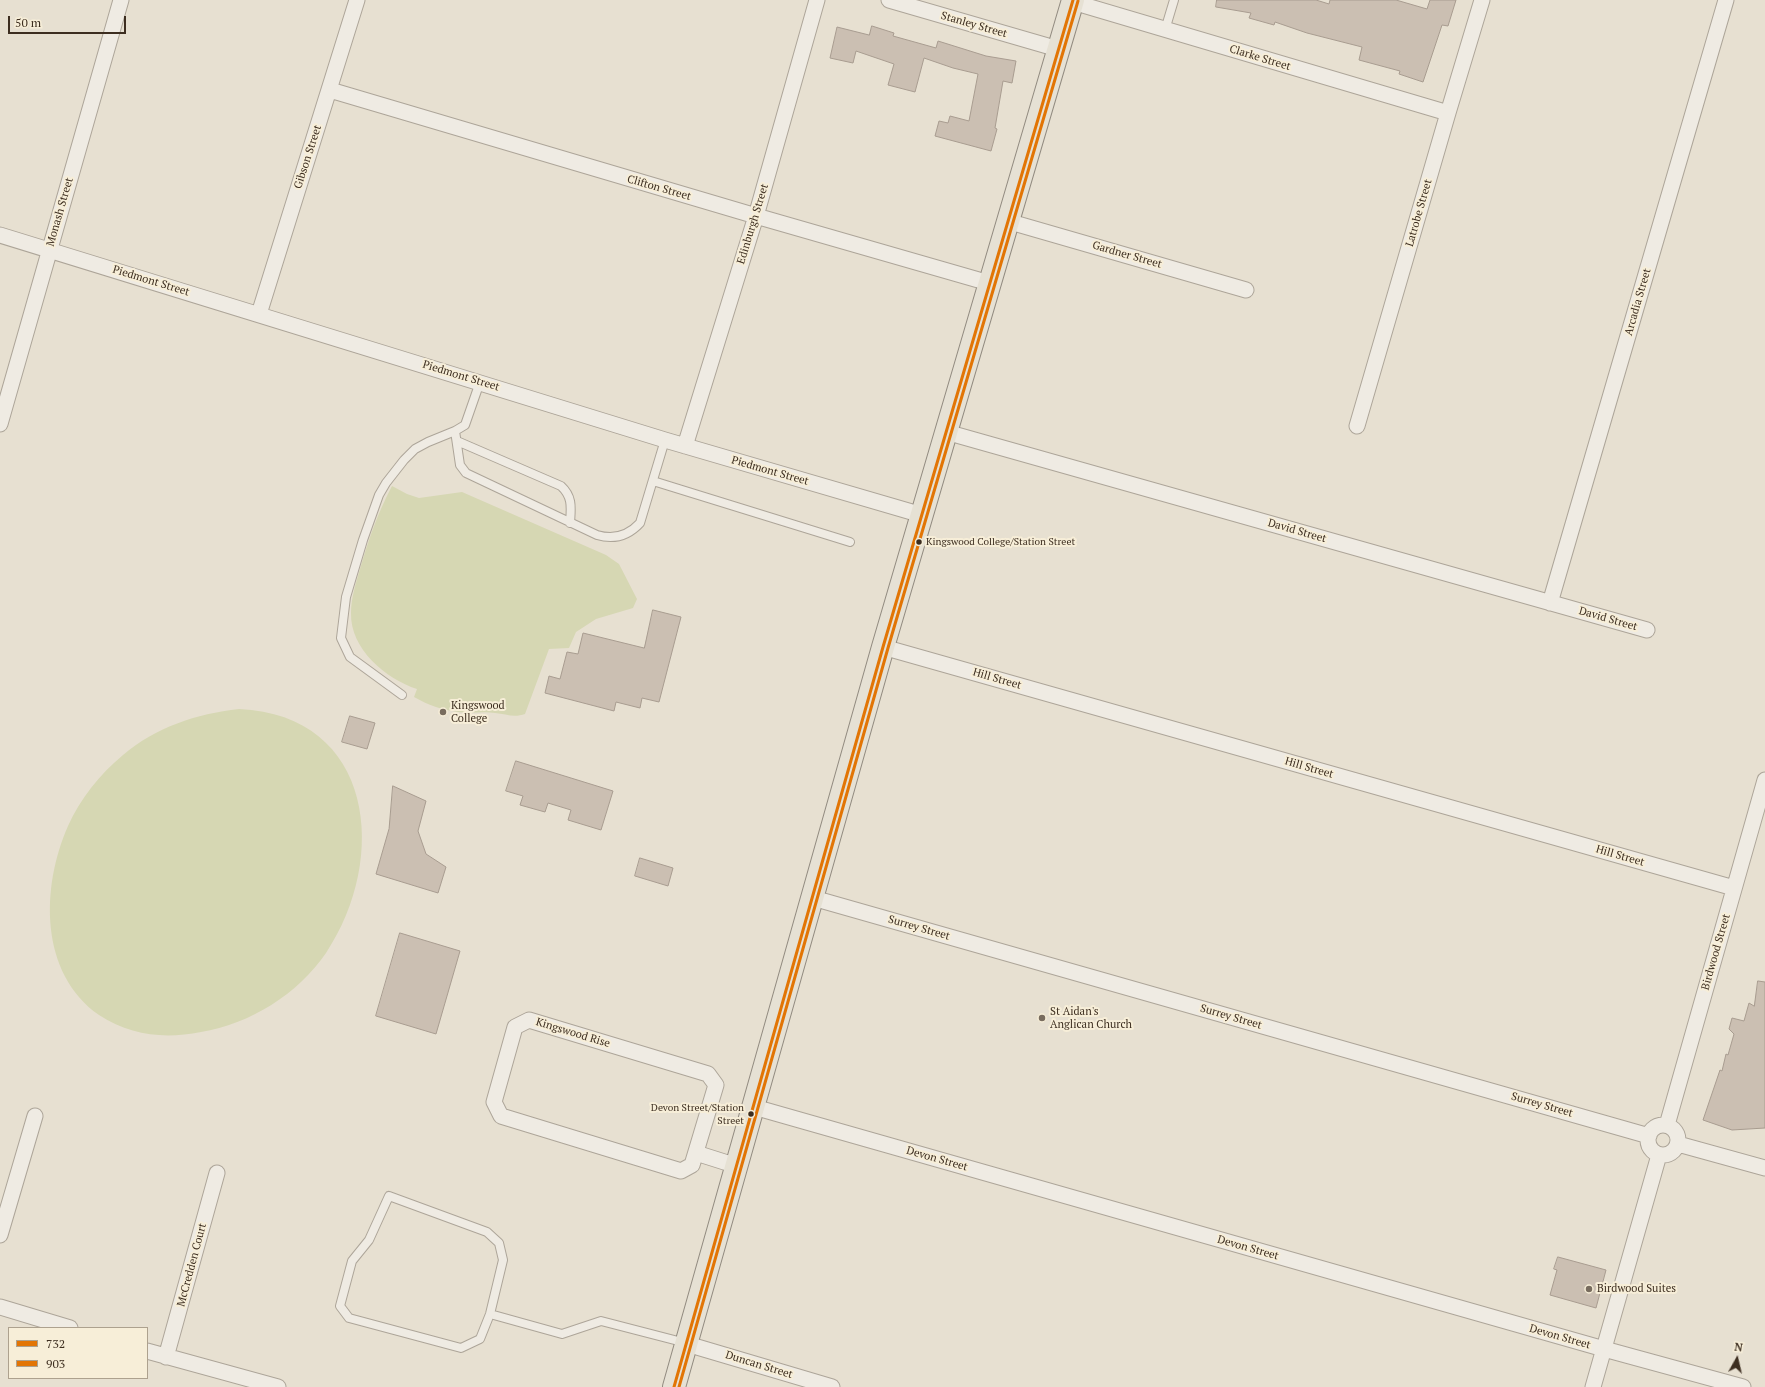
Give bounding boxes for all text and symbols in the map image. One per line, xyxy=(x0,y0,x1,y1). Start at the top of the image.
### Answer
scale bar xyxy=(10,8,128,34)
street label: Stanley Street xyxy=(939,9,1009,41)
text: 50 m xyxy=(15,15,41,30)
street label: Clarke Street xyxy=(1228,42,1292,74)
street label: Gibson Street xyxy=(291,123,325,191)
street label: Clifton Street xyxy=(625,173,693,203)
street label: Monash Street xyxy=(44,176,76,248)
street label: Latrobe Street xyxy=(1403,178,1435,248)
street label: Edinburgh Street xyxy=(735,182,771,266)
street label: Gardner Street xyxy=(1091,239,1163,271)
street label: Piedmont Street xyxy=(111,263,191,299)
street label: Arcadia Street xyxy=(1622,267,1654,337)
street label: Piedmont Street xyxy=(421,358,501,394)
street label: Piedmont Street xyxy=(730,454,810,488)
street label: David Street xyxy=(1266,516,1328,546)
place label: Kingswood College/Station Street xyxy=(926,536,1075,548)
marker: Kingswood College/Station Street xyxy=(914,537,924,547)
street label: David Street xyxy=(1577,604,1639,634)
street label: Hill Street xyxy=(971,666,1023,692)
place label: Kingswood College xyxy=(451,699,505,725)
marker: Kingswood College xyxy=(438,707,448,717)
street label: Hill Street xyxy=(1283,755,1335,781)
street label: Hill Street xyxy=(1594,843,1646,869)
street label: Birdwood Street xyxy=(1699,912,1733,992)
street label: Surrey Street xyxy=(887,913,951,943)
street label: Surrey Street xyxy=(1199,1002,1263,1032)
place label: St Aidan's Anglican Church xyxy=(1050,1005,1132,1031)
marker: St Aidan's Anglican Church xyxy=(1037,1013,1047,1023)
street label: Kingswood Rise xyxy=(534,1015,612,1051)
street label: Surrey Street xyxy=(1510,1090,1574,1120)
place label: Devon Street/Station Street xyxy=(651,1102,744,1126)
marker: Devon Street/Station Street xyxy=(746,1109,756,1119)
street label: Devon Street xyxy=(905,1144,969,1174)
street label: McCredden Court xyxy=(174,1222,210,1308)
street label: Devon Street xyxy=(1216,1233,1280,1263)
place label: Birdwood Suites xyxy=(1597,1282,1676,1296)
marker: Birdwood Suites xyxy=(1584,1284,1594,1294)
street label: Devon Street xyxy=(1528,1322,1592,1352)
legend xyxy=(8,1327,148,1379)
text: 732 xyxy=(46,1336,65,1351)
north arrow xyxy=(1717,1339,1757,1379)
text: N xyxy=(1734,1340,1744,1355)
street label: Duncan Street xyxy=(724,1348,794,1382)
text: 903 xyxy=(46,1356,65,1371)

